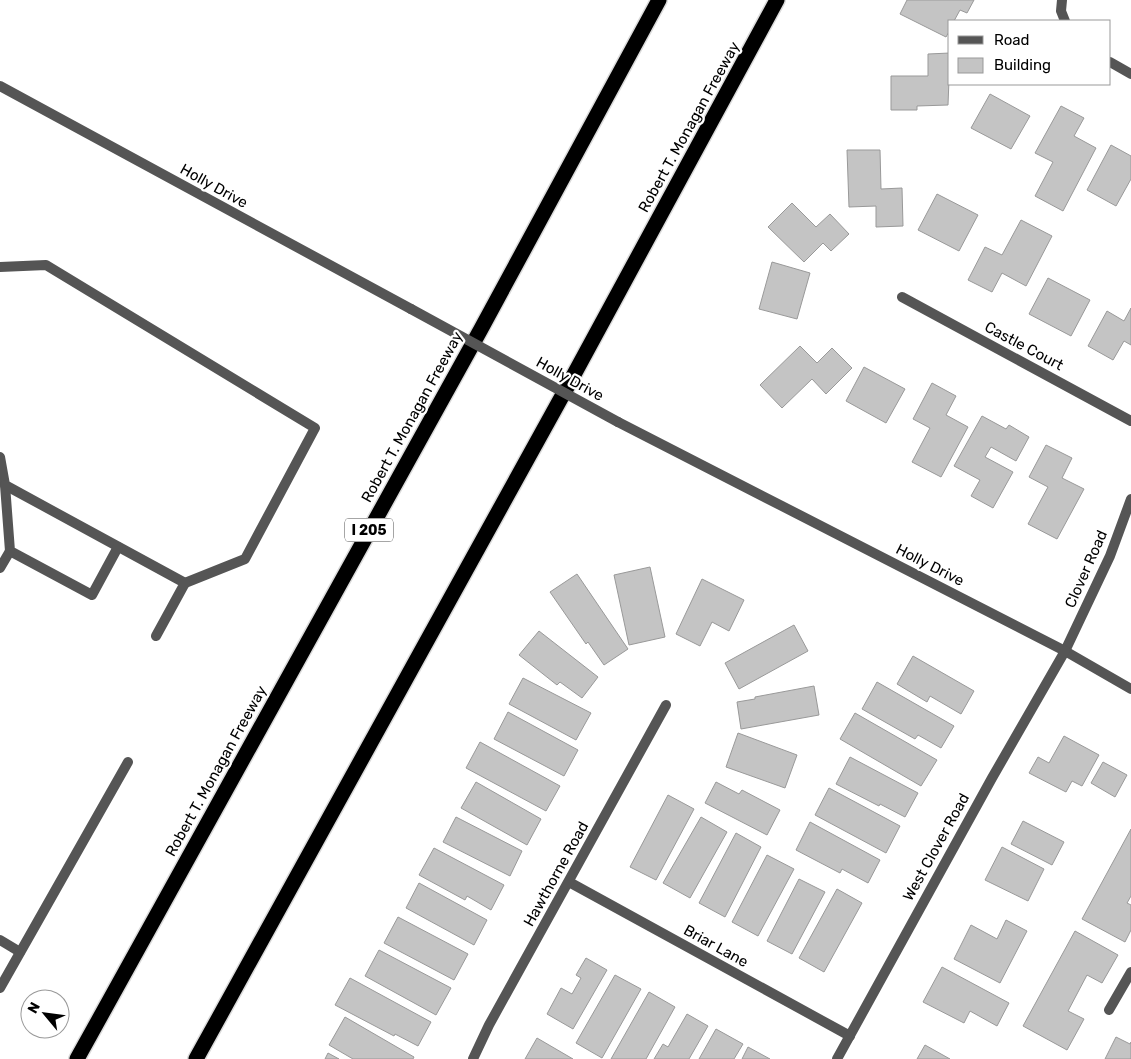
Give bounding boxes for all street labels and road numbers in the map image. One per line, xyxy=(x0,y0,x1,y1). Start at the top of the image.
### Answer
street label: Robert T. Monagan Freeway xyxy=(634,38,744,216)
street label: Holly Drive xyxy=(177,160,251,212)
street label: Castle Court xyxy=(981,318,1067,374)
street label: Robert T. Monagan Freeway xyxy=(357,328,467,506)
street label: Holly Drive xyxy=(533,353,607,405)
road number: I 205 xyxy=(345,518,393,542)
street label: Clover Road xyxy=(1061,527,1111,611)
street label: Holly Drive xyxy=(893,540,967,590)
street label: Robert T. Monagan Freeway xyxy=(161,682,271,860)
street label: West Clover Road xyxy=(899,790,973,904)
street label: Hawthorne Road xyxy=(520,818,592,930)
street label: Briar Lane xyxy=(681,921,751,971)

